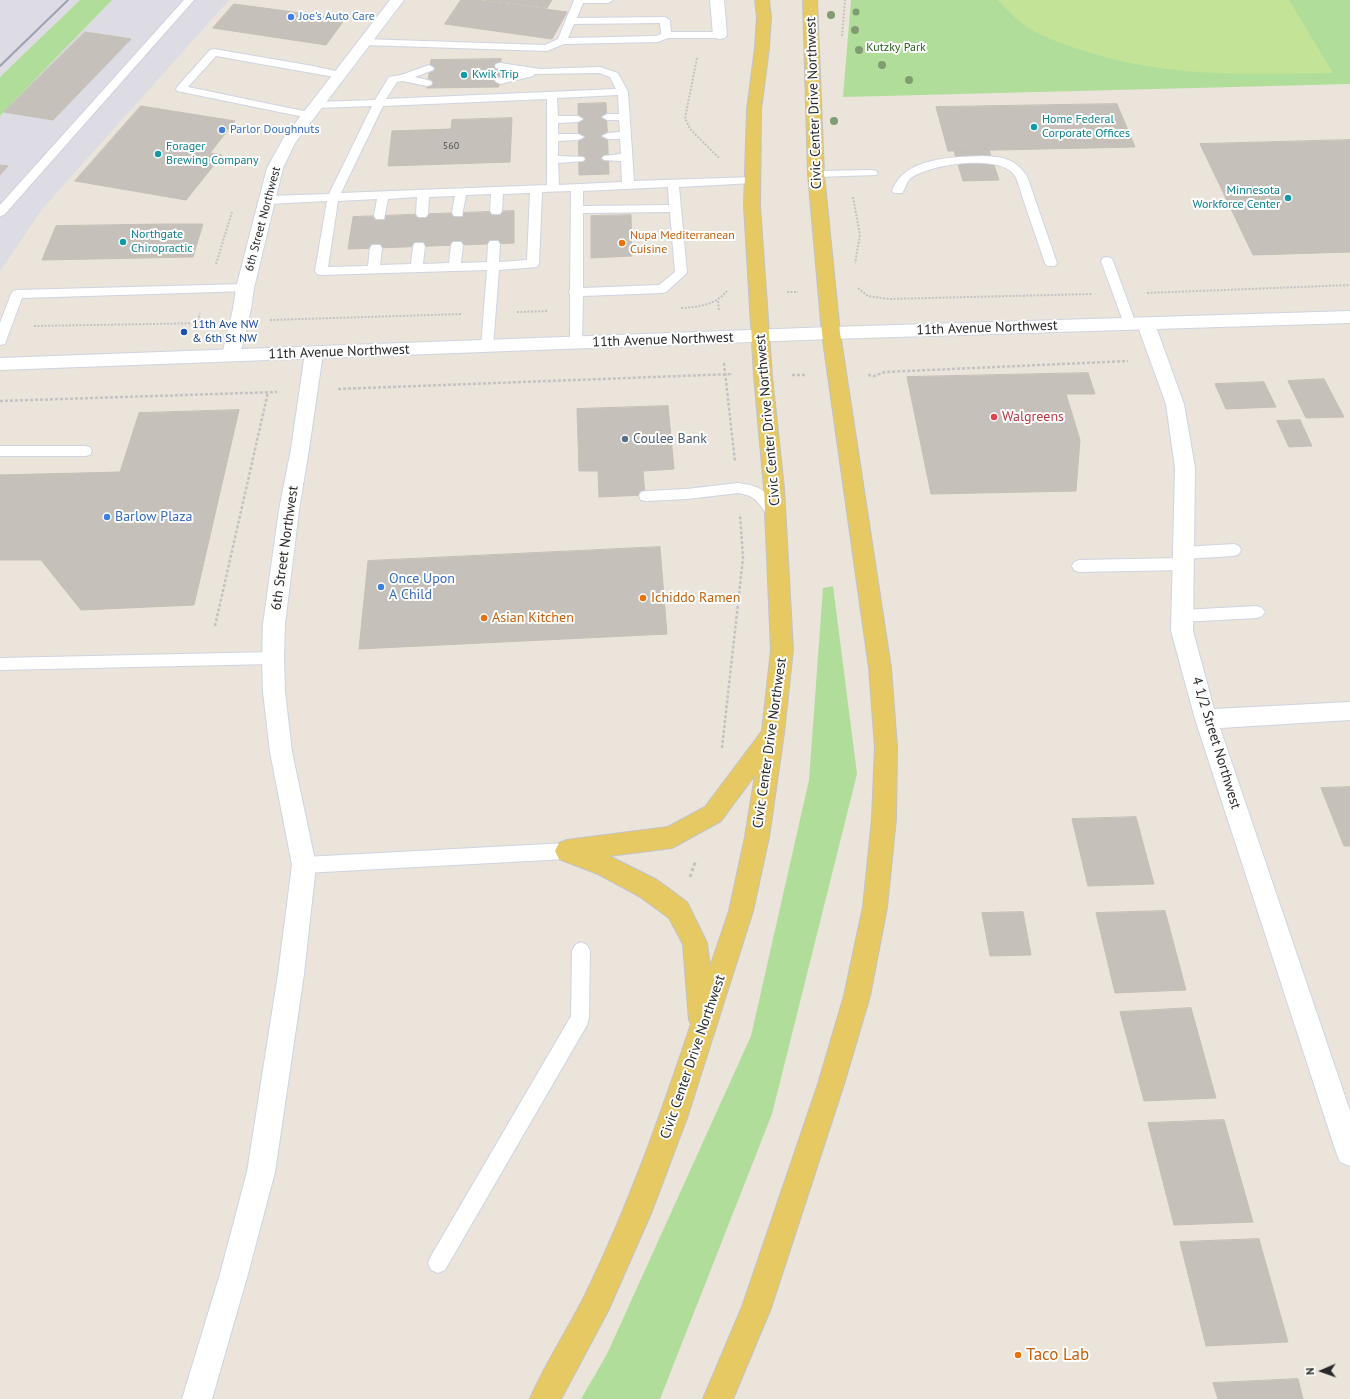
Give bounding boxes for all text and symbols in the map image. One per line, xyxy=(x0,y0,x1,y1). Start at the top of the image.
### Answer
place label: Joe's Auto Care xyxy=(299,10,375,24)
marker: Joe's Auto Care xyxy=(286,12,296,22)
street label: Civic Center Drive Northwest xyxy=(803,17,825,189)
park label: Kutzky Park xyxy=(866,41,926,55)
place label: Kwik Trip xyxy=(472,68,519,82)
marker: Kwik Trip xyxy=(459,70,469,80)
place label: Home Federal Corporate Offices xyxy=(1042,113,1130,141)
marker: Home Federal Corporate Offices xyxy=(1029,122,1039,132)
place label: Parlor Doughnuts xyxy=(230,123,319,137)
marker: Parlor Doughnuts xyxy=(217,125,227,135)
place label: Forager Brewing Company xyxy=(166,140,259,168)
house number: 560 xyxy=(443,140,459,152)
marker: Forager Brewing Company xyxy=(153,149,163,159)
street label: 6th Street Northwest xyxy=(242,165,284,273)
place label: Minnesota Workforce Center xyxy=(1192,184,1280,212)
marker: Minnesota Workforce Center xyxy=(1283,193,1293,203)
place label: Northgate Chiropractic xyxy=(131,228,193,256)
place label: Nupa Mediterranean Cuisine xyxy=(630,229,735,257)
marker: Northgate Chiropractic xyxy=(118,237,128,247)
marker: Nupa Mediterranean Cuisine xyxy=(617,238,627,248)
street label: 11th Avenue Northwest xyxy=(916,317,1058,339)
place label: 11th Ave NW & 6th St NW xyxy=(192,318,258,346)
marker: 11th Ave NW & 6th St NW xyxy=(179,327,189,337)
street label: 11th Avenue Northwest xyxy=(592,329,734,351)
street label: Civic Center Drive Northwest xyxy=(752,333,784,507)
street label: 11th Avenue Northwest xyxy=(268,341,410,363)
place label: Walgreens xyxy=(1002,409,1064,425)
marker: Walgreens xyxy=(989,412,999,422)
place label: Coulee Bank xyxy=(633,431,707,447)
marker: Coulee Bank xyxy=(620,434,630,444)
street label: 6th Street Northwest xyxy=(268,485,302,611)
place label: Barlow Plaza xyxy=(115,509,192,525)
marker: Barlow Plaza xyxy=(102,512,112,522)
place label: Once Upon A Child xyxy=(389,571,455,604)
marker: Once Upon A Child xyxy=(376,582,386,592)
place label: Ichiddo Ramen xyxy=(651,590,740,606)
marker: Ichiddo Ramen xyxy=(638,593,648,603)
place label: Asian Kitchen xyxy=(492,610,574,626)
marker: Asian Kitchen xyxy=(479,613,489,623)
street label: Civic Center Drive Northwest xyxy=(750,657,790,829)
street label: 4 1/2 Street Northwest xyxy=(1188,675,1244,811)
street label: Civic Center Drive Northwest xyxy=(657,973,729,1141)
place label: Taco Lab xyxy=(1026,1345,1089,1365)
marker: Taco Lab xyxy=(1013,1350,1023,1360)
north arrow xyxy=(1302,1351,1342,1391)
text: N xyxy=(1303,1368,1317,1375)

